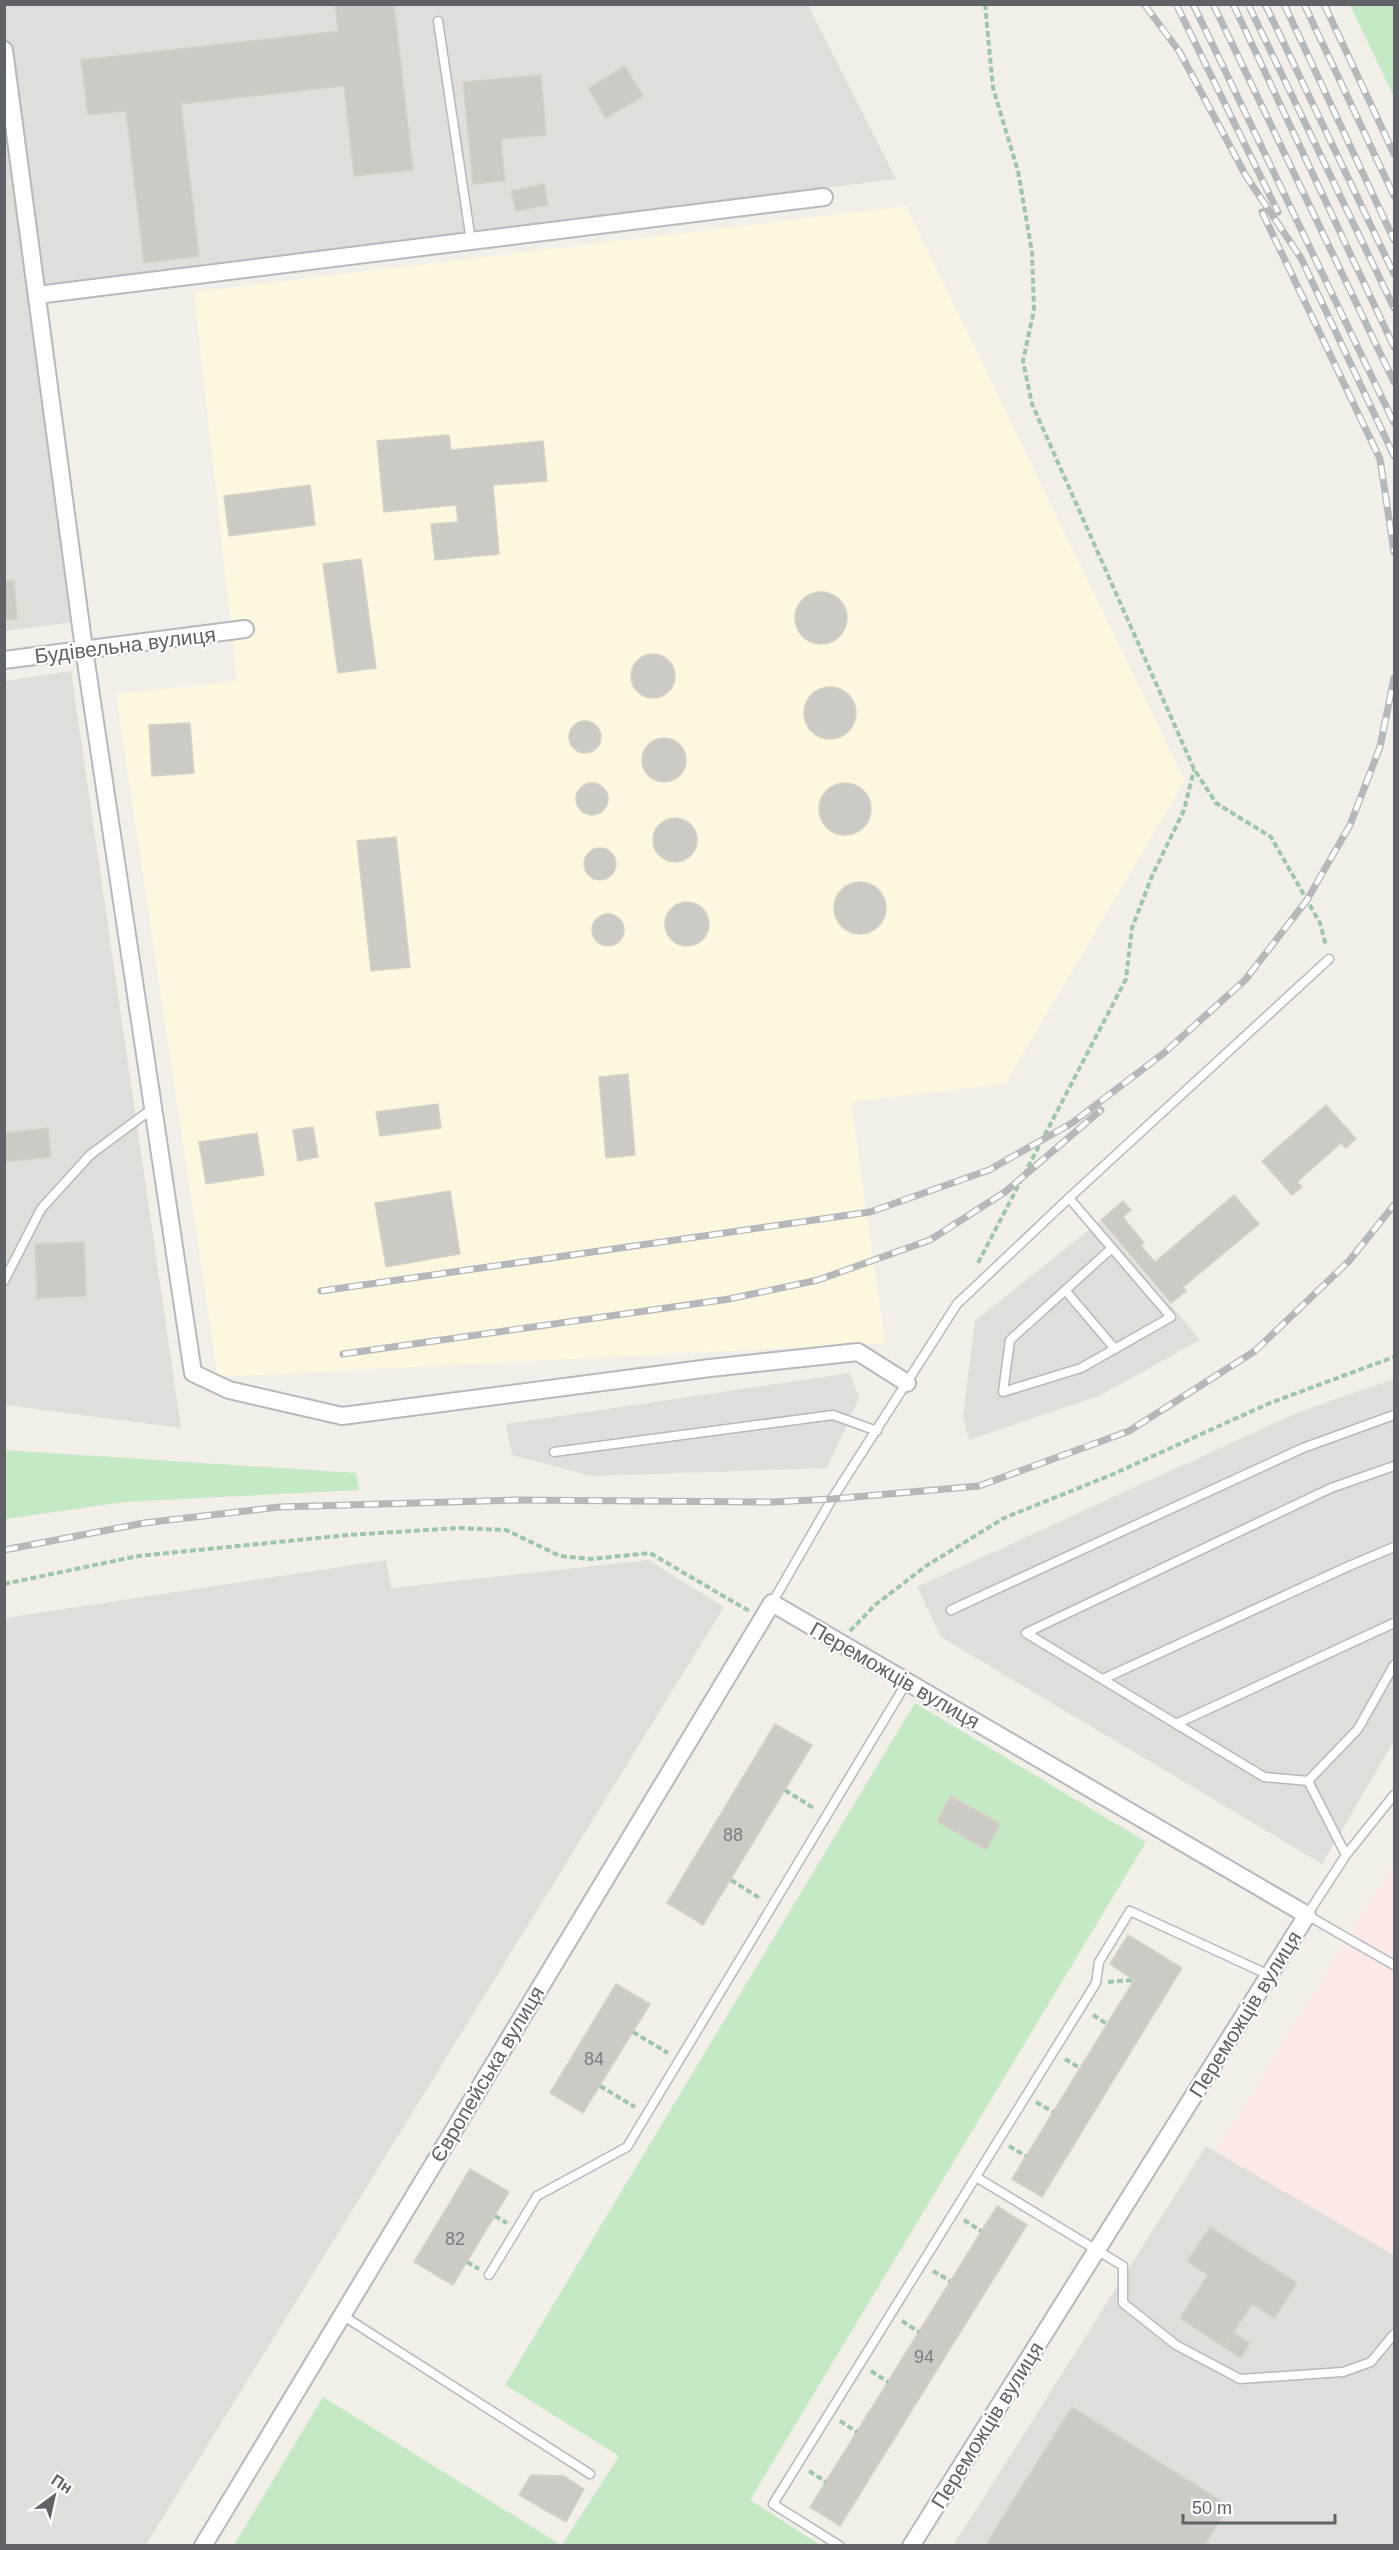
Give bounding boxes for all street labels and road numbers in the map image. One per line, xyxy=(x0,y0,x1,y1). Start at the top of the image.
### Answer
street label: Будівельна вулиця xyxy=(33,622,217,668)
street label: Переможців вулиця xyxy=(806,1617,984,1733)
street label: Переможців вулиця xyxy=(1184,1927,1306,2101)
street label: Європейська вулиця xyxy=(425,1982,549,2166)
street label: Переможців вулиця xyxy=(926,2338,1048,2512)

